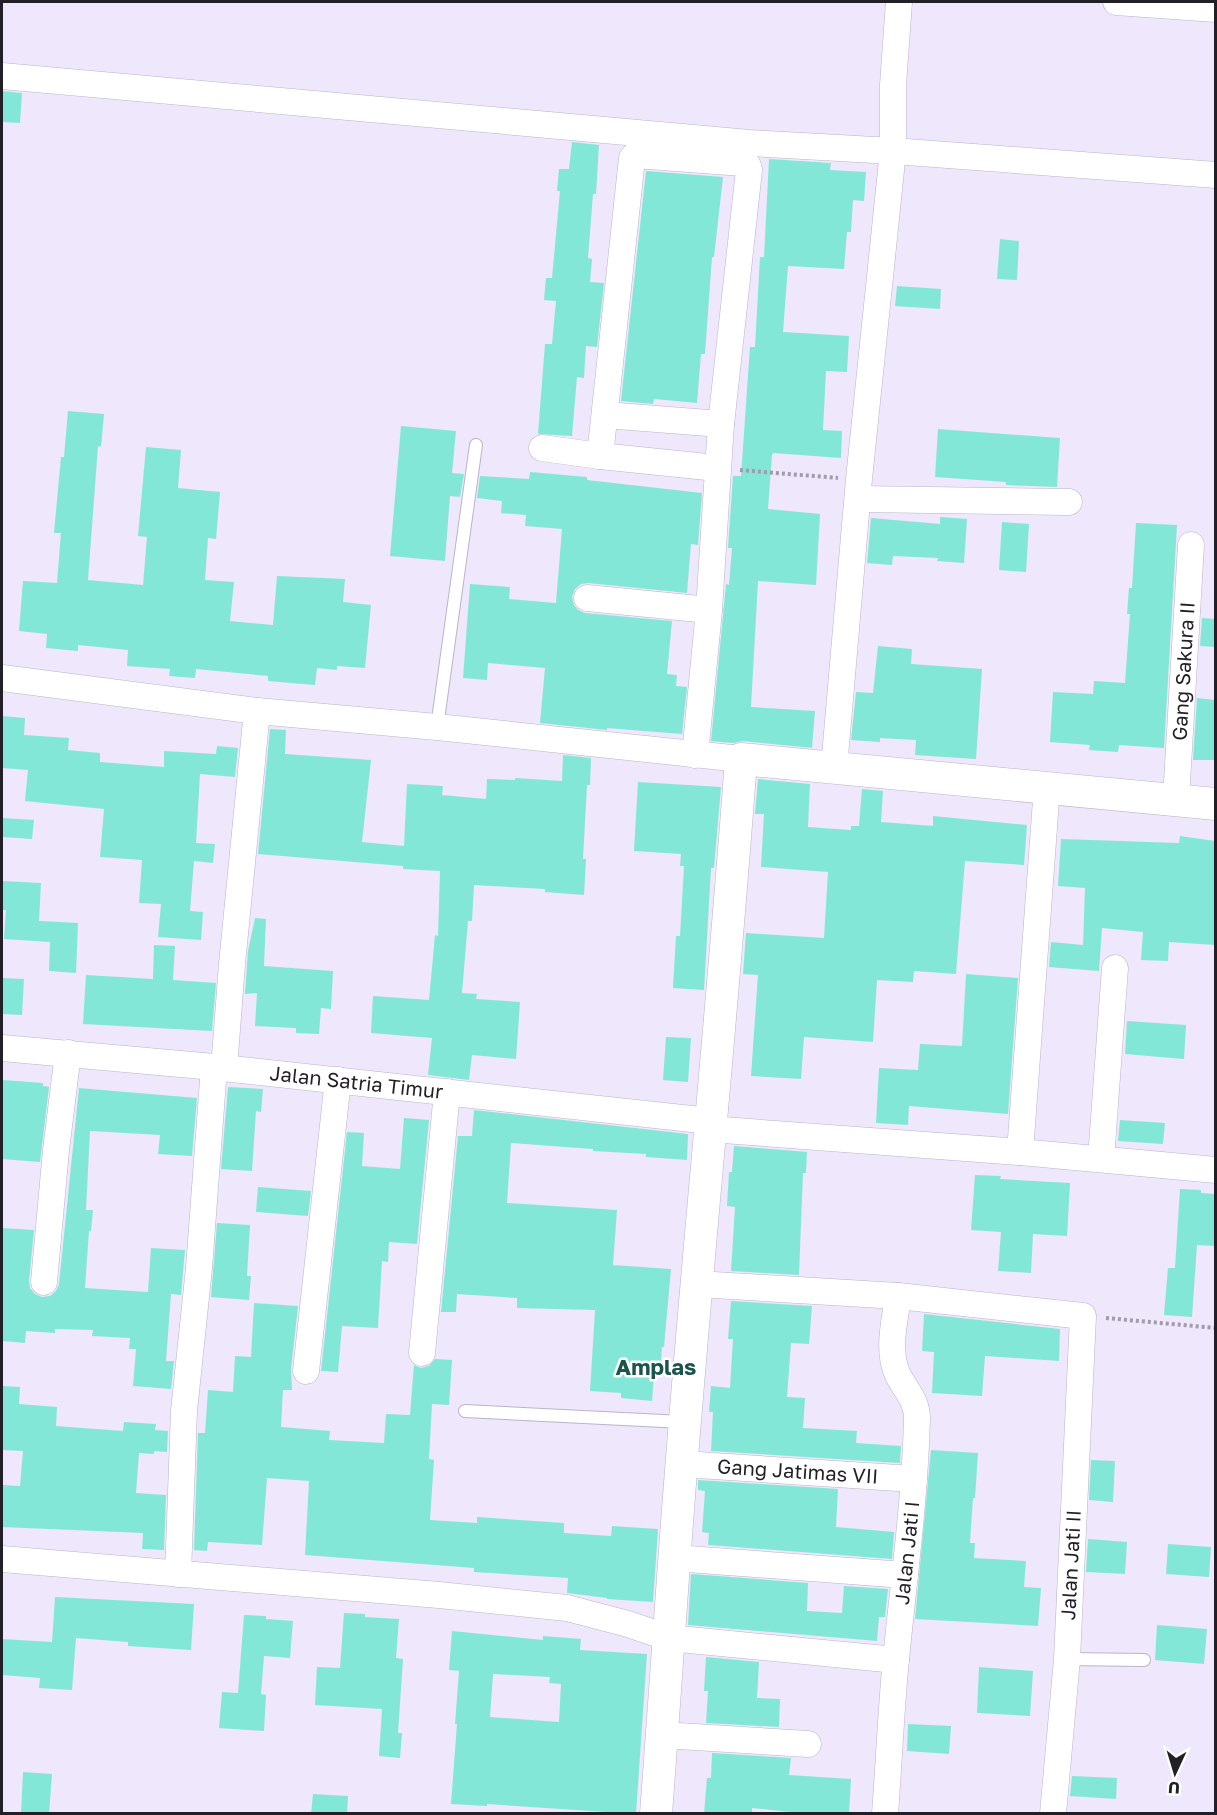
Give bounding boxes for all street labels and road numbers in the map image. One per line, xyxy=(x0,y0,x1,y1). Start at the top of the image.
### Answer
street label: Gang Sakura II xyxy=(1166,601,1199,741)
street label: Jalan Satria Timur xyxy=(268,1060,445,1103)
street label: Gang Jatimas VII xyxy=(717,1453,879,1488)
street label: Jalan Jati I xyxy=(889,1500,923,1606)
street label: Jalan Jati II xyxy=(1055,1509,1085,1621)

